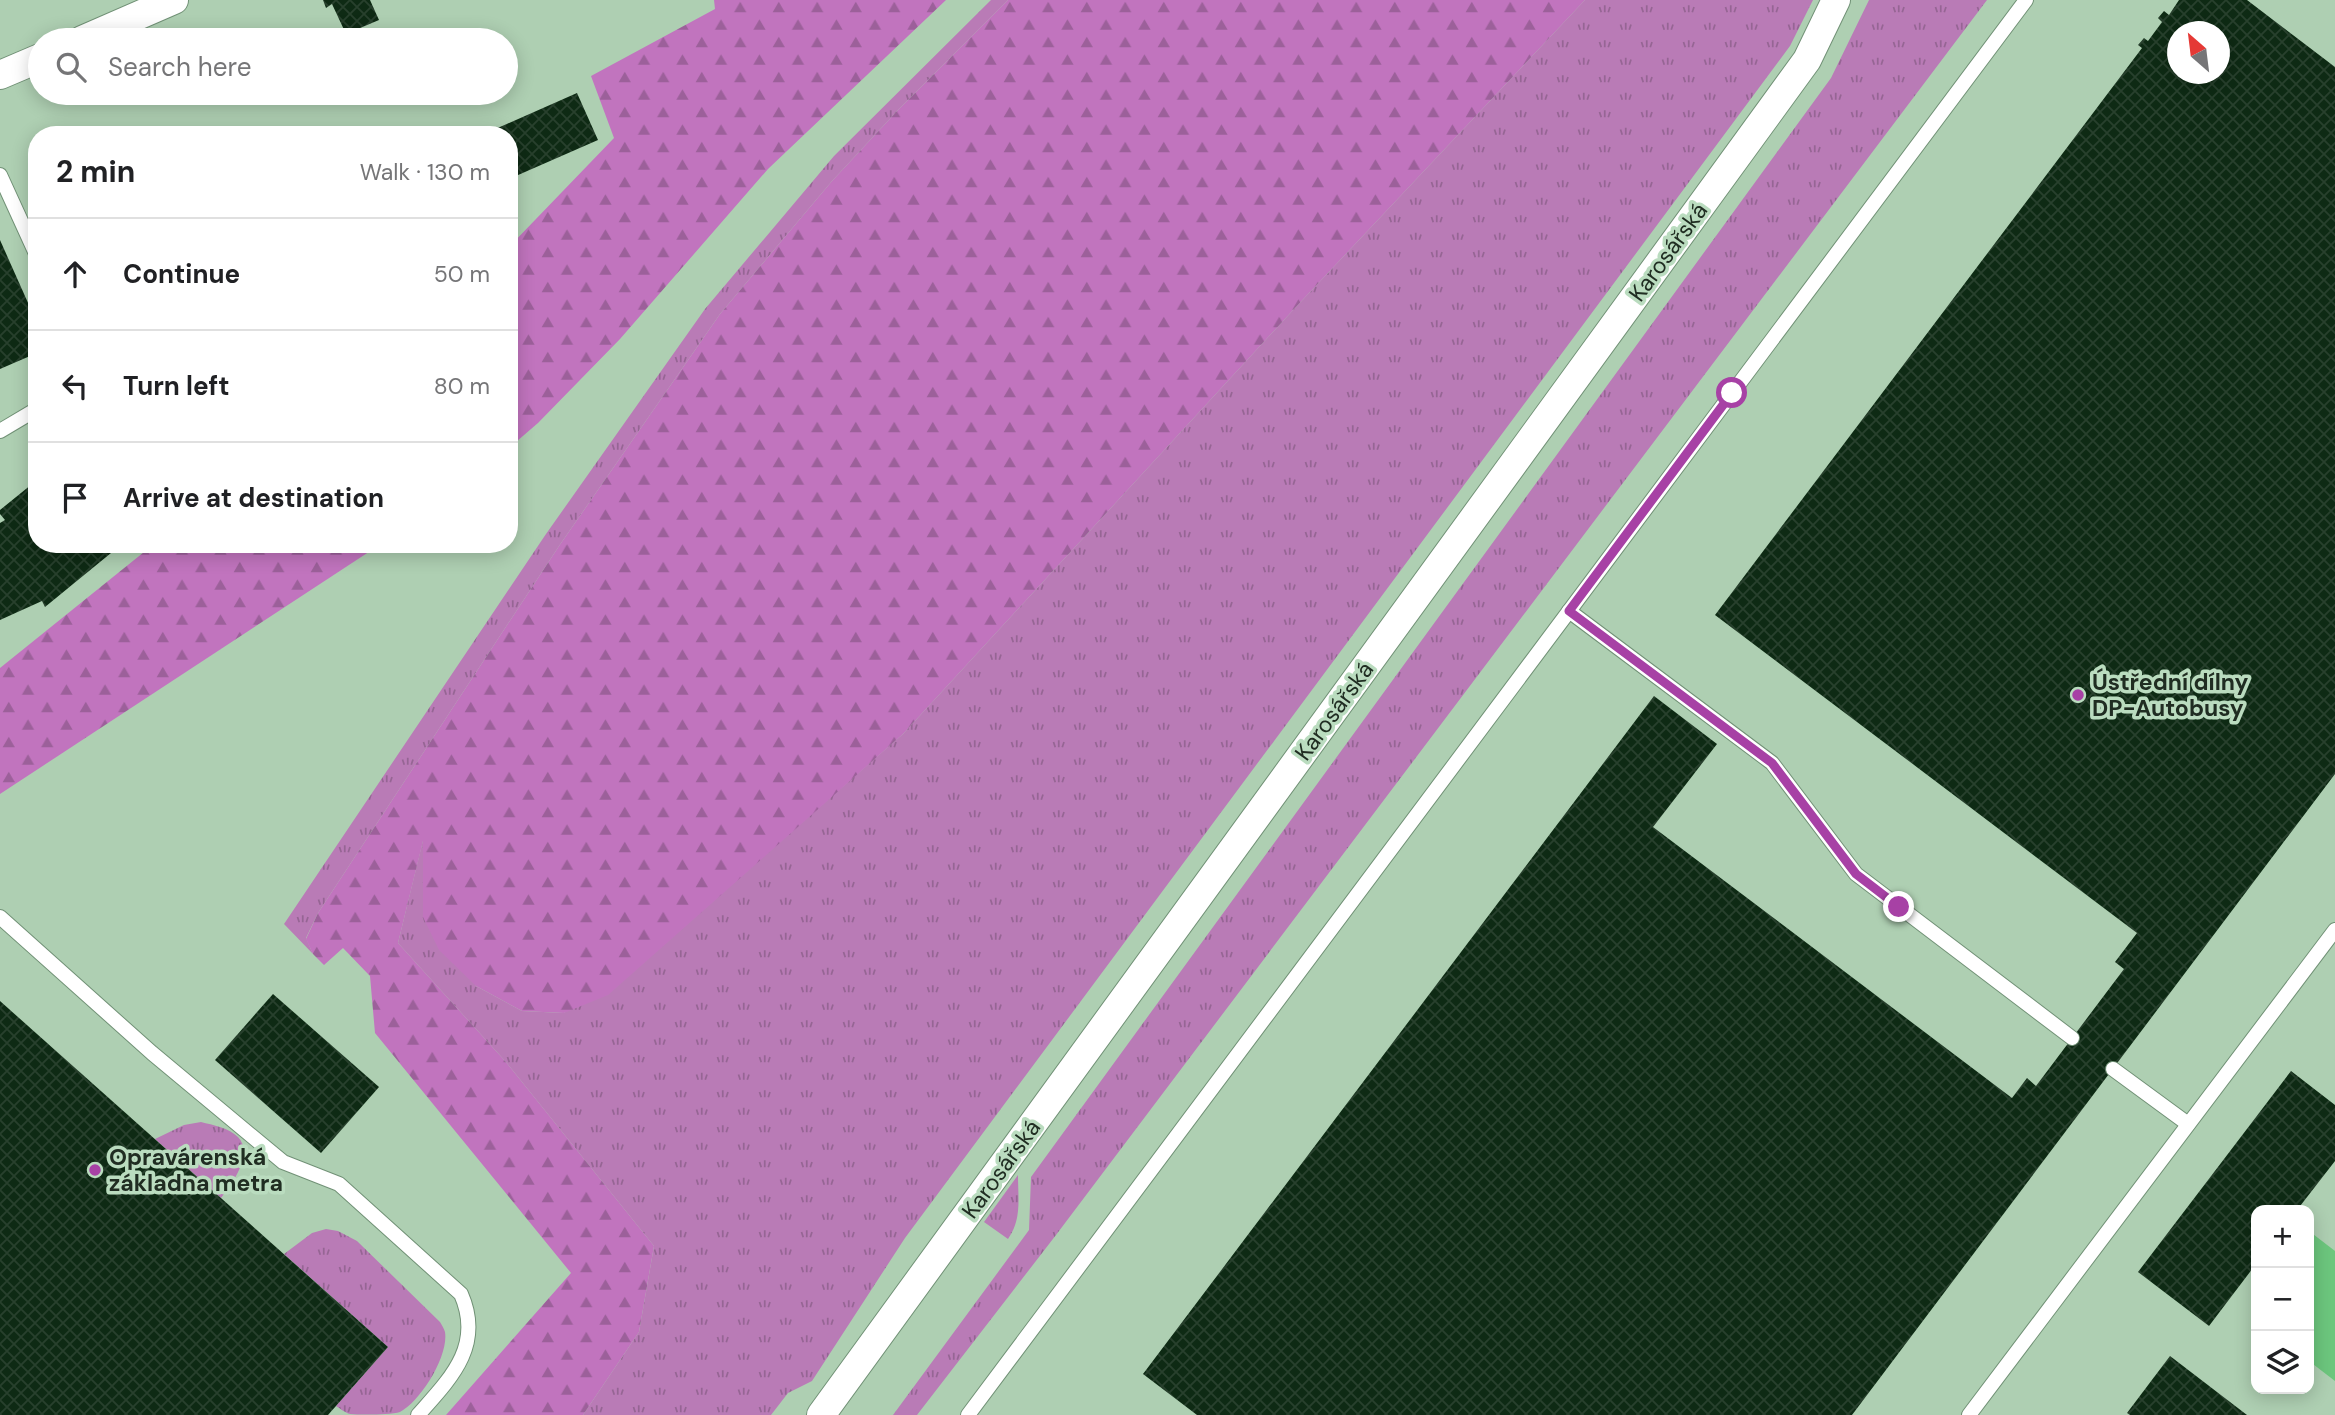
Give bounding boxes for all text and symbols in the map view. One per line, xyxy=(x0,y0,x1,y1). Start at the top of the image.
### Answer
north arrow xyxy=(2167,21,2230,84)
search box xyxy=(28,28,518,105)
icon: search xyxy=(52,48,90,86)
text: Search here xyxy=(108,50,251,84)
text: 2 min xyxy=(56,152,135,191)
text: Walk · 130 m xyxy=(360,157,490,187)
street label: Karosářská xyxy=(1622,197,1714,307)
icon: ahead xyxy=(56,255,94,293)
text: Continue xyxy=(123,257,240,291)
text: 50 m xyxy=(434,259,490,289)
icon: left xyxy=(56,367,94,405)
text: Turn left xyxy=(123,369,230,403)
text: 80 m xyxy=(434,371,490,401)
route start xyxy=(1716,377,1747,408)
icon: arrive xyxy=(56,479,94,517)
text: Arrive at destination xyxy=(123,481,384,515)
street label: Karosářská xyxy=(1288,656,1380,766)
place label: Ústřední dílny DP-Autobusy xyxy=(2092,667,2249,723)
marker: Ústřední dílny DP-Autobusy xyxy=(2070,687,2086,703)
route end xyxy=(1883,891,1914,922)
street label: Karosářská xyxy=(955,1114,1047,1224)
place label: Opravárenská základna metra xyxy=(109,1142,283,1198)
marker: Opravárenská základna metra xyxy=(87,1162,103,1178)
map controls xyxy=(2251,1205,2314,1394)
button: + xyxy=(2251,1205,2314,1268)
button: − xyxy=(2251,1268,2314,1331)
button: layers xyxy=(2251,1331,2314,1394)

